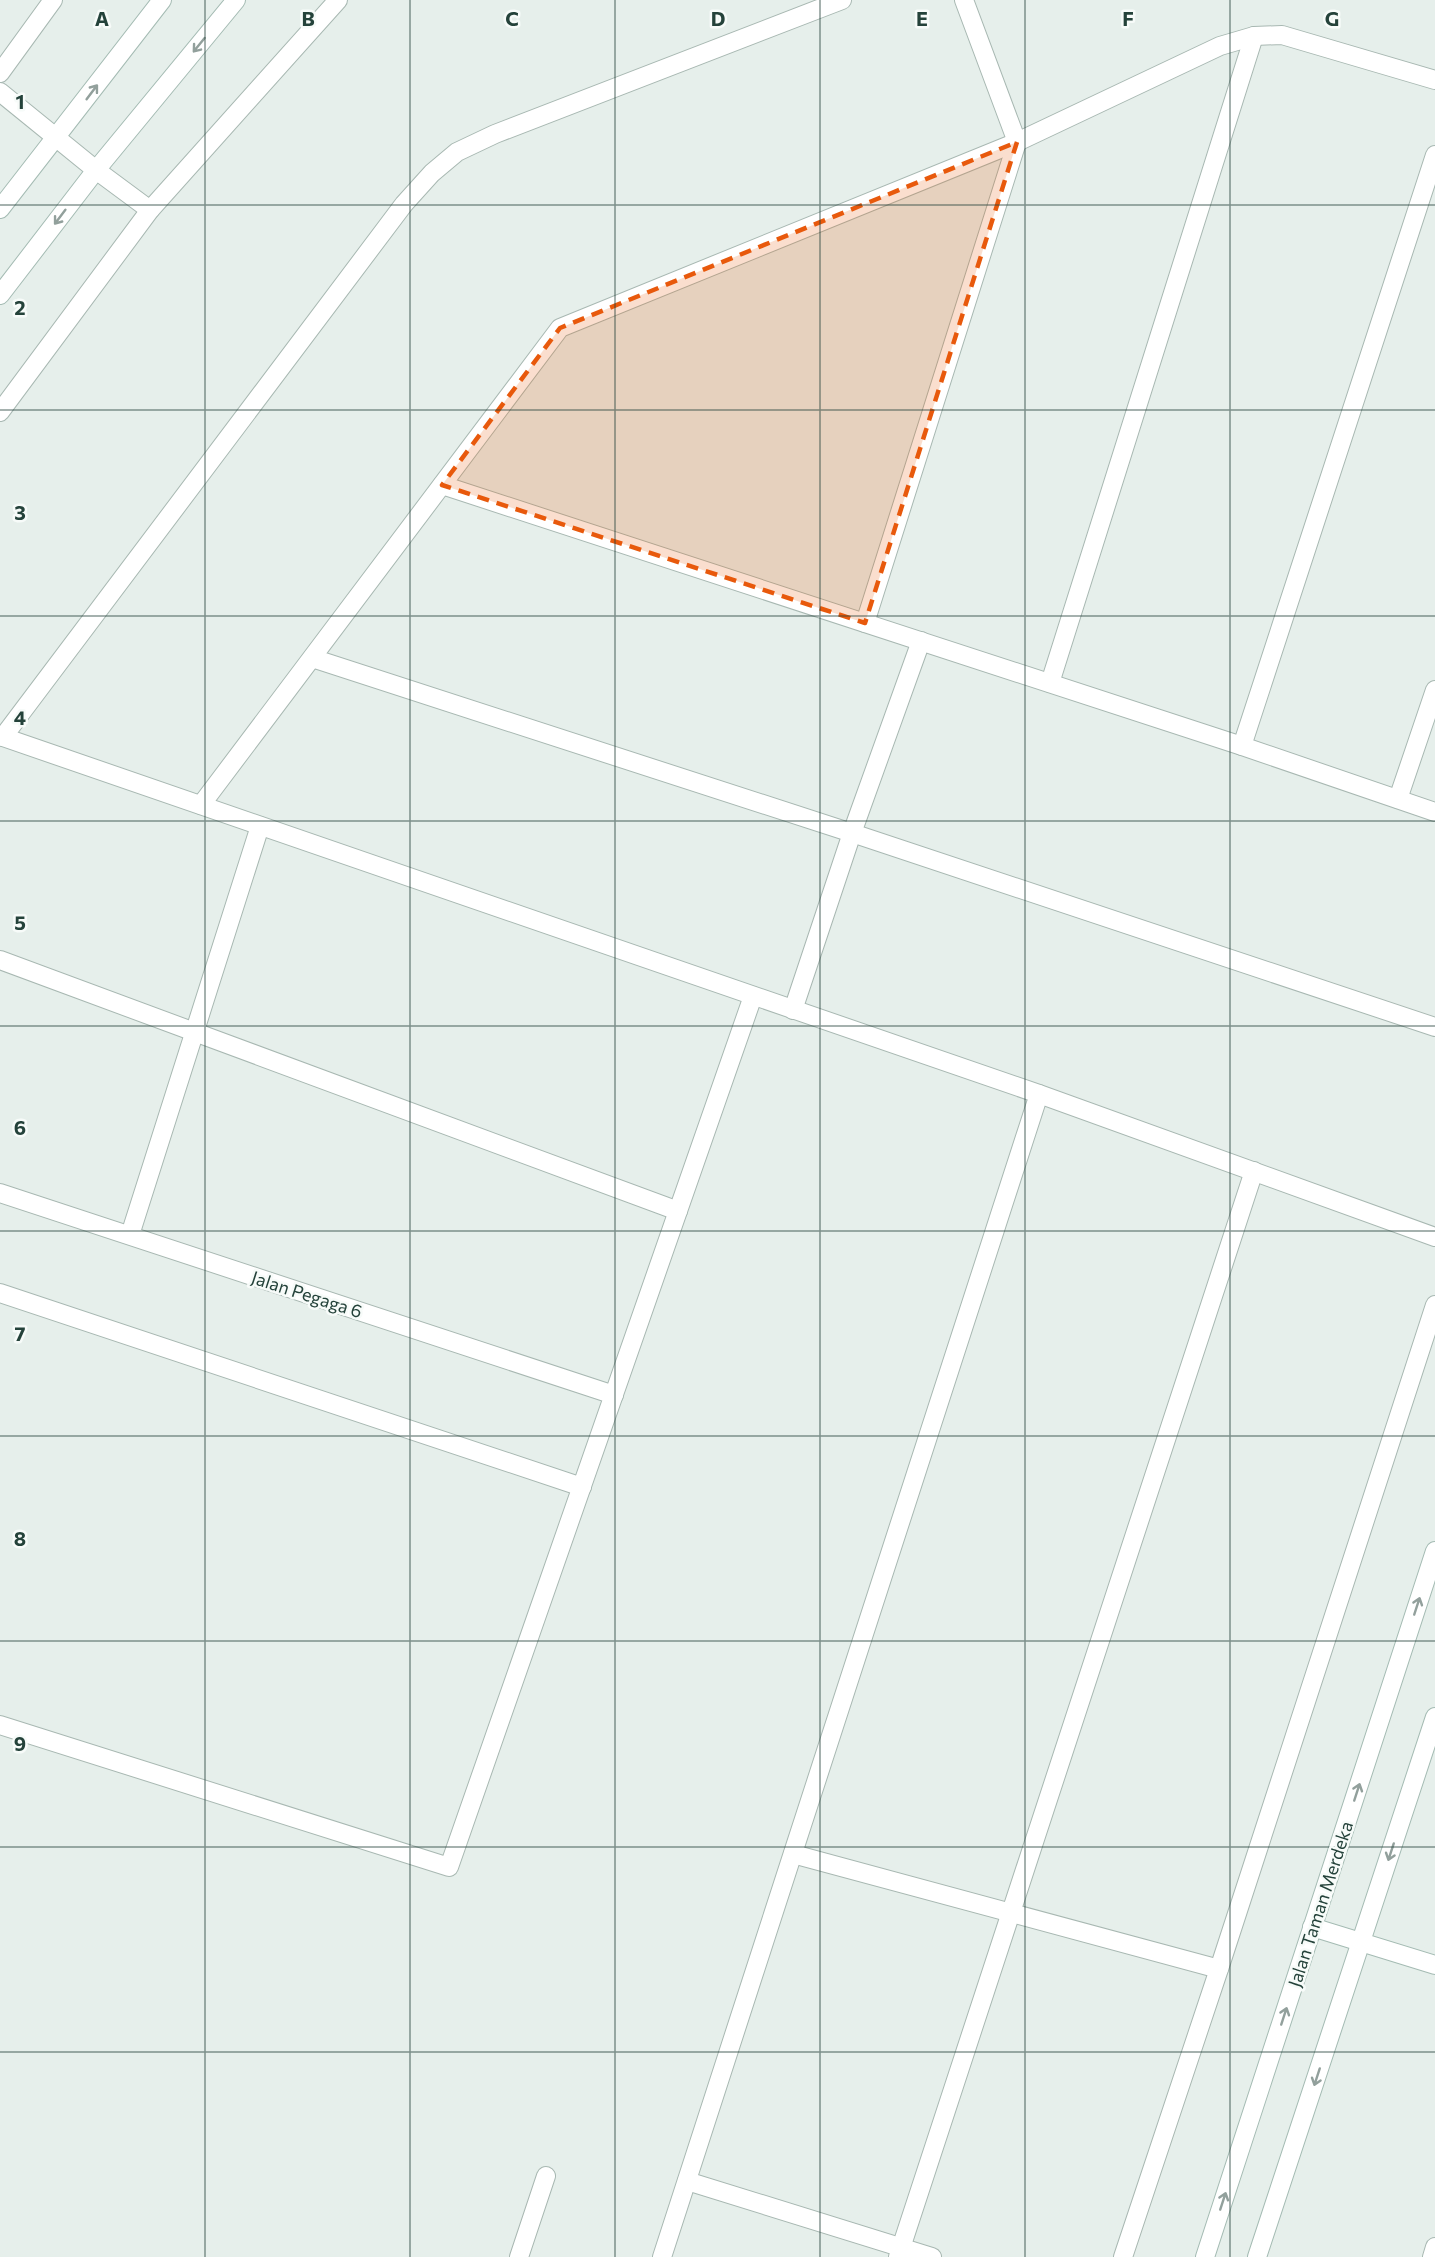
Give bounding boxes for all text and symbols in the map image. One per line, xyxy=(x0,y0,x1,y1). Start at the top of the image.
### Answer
text: A xyxy=(95,6,109,30)
text: B xyxy=(301,6,315,30)
text: C xyxy=(505,6,519,30)
text: D xyxy=(711,6,725,30)
text: E xyxy=(916,6,928,30)
text: F xyxy=(1122,6,1134,30)
text: G xyxy=(1325,6,1339,30)
one-way arrow xyxy=(192,37,205,53)
one-way arrow xyxy=(86,85,98,101)
text: 1 xyxy=(15,89,25,113)
one-way arrow xyxy=(54,208,67,224)
text: 2 xyxy=(14,295,26,319)
text: 3 xyxy=(14,500,26,524)
text: 4 xyxy=(14,705,26,729)
text: 5 xyxy=(14,910,26,934)
text: 6 xyxy=(14,1115,26,1139)
street label: Jalan Pegaga 6 xyxy=(249,1266,365,1322)
text: 7 xyxy=(15,1321,26,1345)
text: 8 xyxy=(14,1526,26,1550)
one-way arrow xyxy=(1412,1597,1423,1616)
text: 9 xyxy=(14,1731,26,1755)
one-way arrow xyxy=(1352,1783,1363,1802)
street label: Jalan Taman Merdeka xyxy=(1283,1818,1357,1990)
one-way arrow xyxy=(1384,1842,1395,1861)
one-way arrow xyxy=(1279,2007,1290,2026)
one-way arrow xyxy=(1310,2067,1321,2086)
one-way arrow xyxy=(1219,2193,1230,2211)

